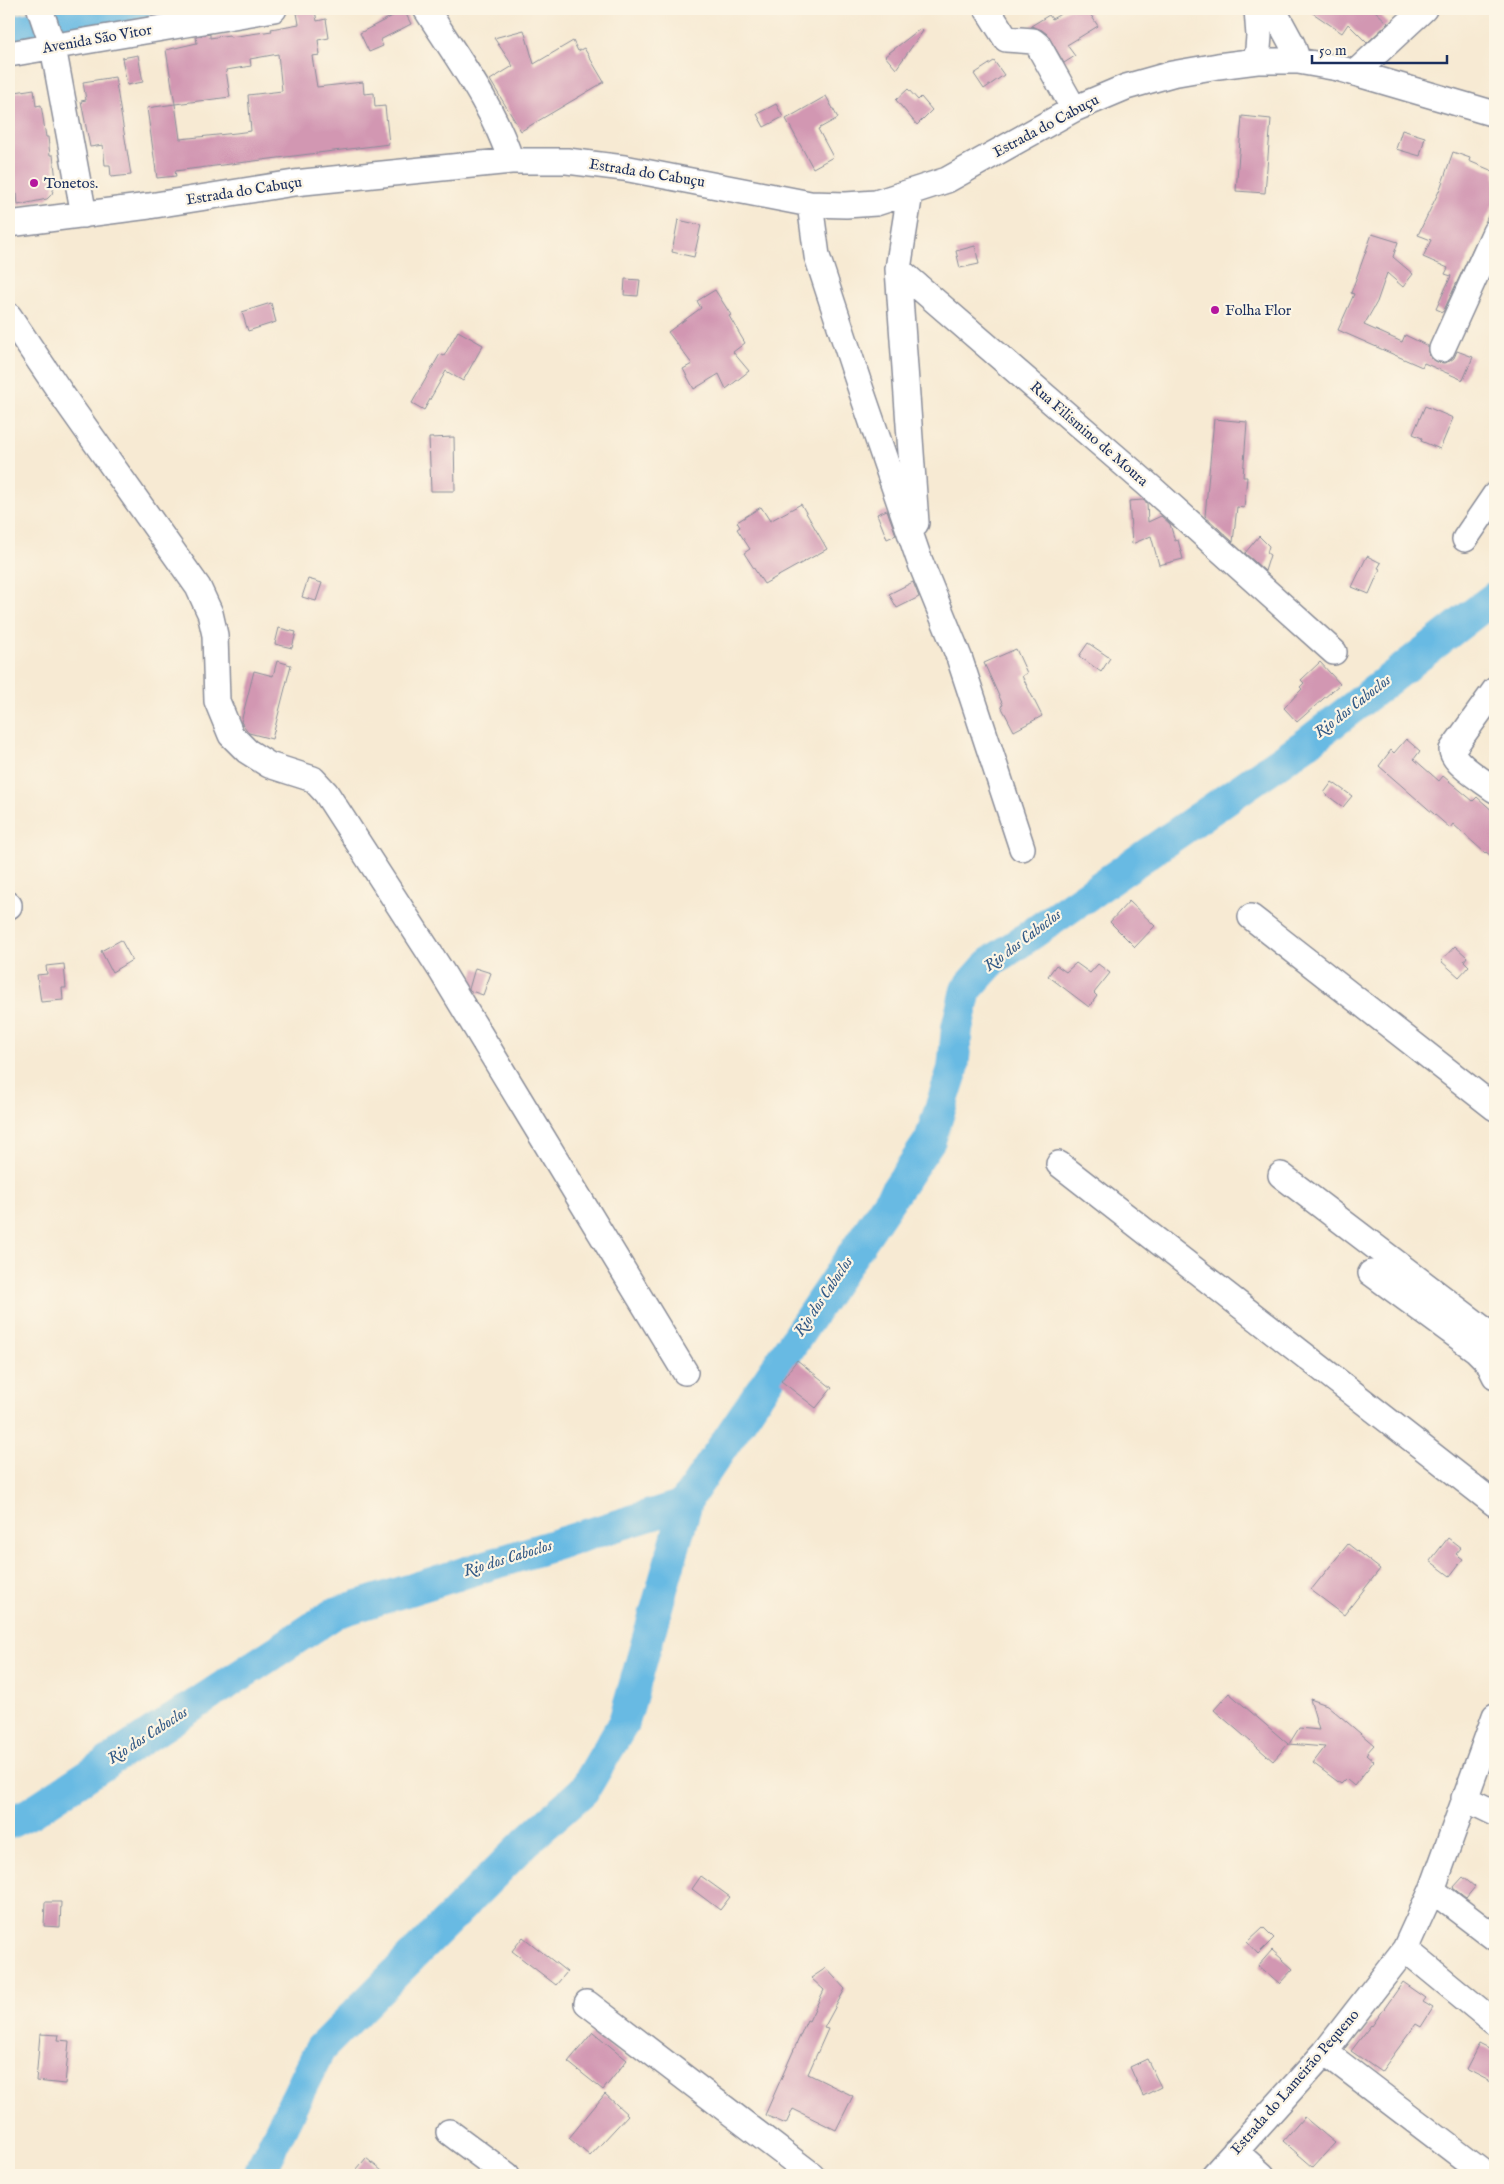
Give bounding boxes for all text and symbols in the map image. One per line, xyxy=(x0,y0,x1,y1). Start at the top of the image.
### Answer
street label: Avenida São Vitor xyxy=(40,20,154,58)
scale bar xyxy=(1312,32,1446,64)
text: 50 m xyxy=(1319,41,1347,60)
street label: Estrada do Cabuçu xyxy=(990,90,1102,162)
street label: Estrada do Cabuçu xyxy=(588,154,707,192)
street label: Estrada do Cabuçu xyxy=(185,172,304,210)
place label: Tonetos. xyxy=(44,174,98,193)
marker: Tonetos. xyxy=(28,177,40,189)
place label: Folha Flor xyxy=(1225,301,1292,320)
marker: Folha Flor xyxy=(1209,304,1221,316)
street label: Rua Filismino de Moura xyxy=(1026,377,1152,491)
water label: Rio dos Caboclos xyxy=(1311,671,1396,743)
water label: Rio dos Caboclos xyxy=(980,905,1066,977)
water label: Rio dos Caboclos xyxy=(790,1253,858,1341)
water label: Rio dos Caboclos xyxy=(461,1536,555,1582)
water label: Rio dos Caboclos xyxy=(104,1702,192,1769)
street label: Estrada do Lameirão Pequeno xyxy=(1227,2005,1363,2159)

